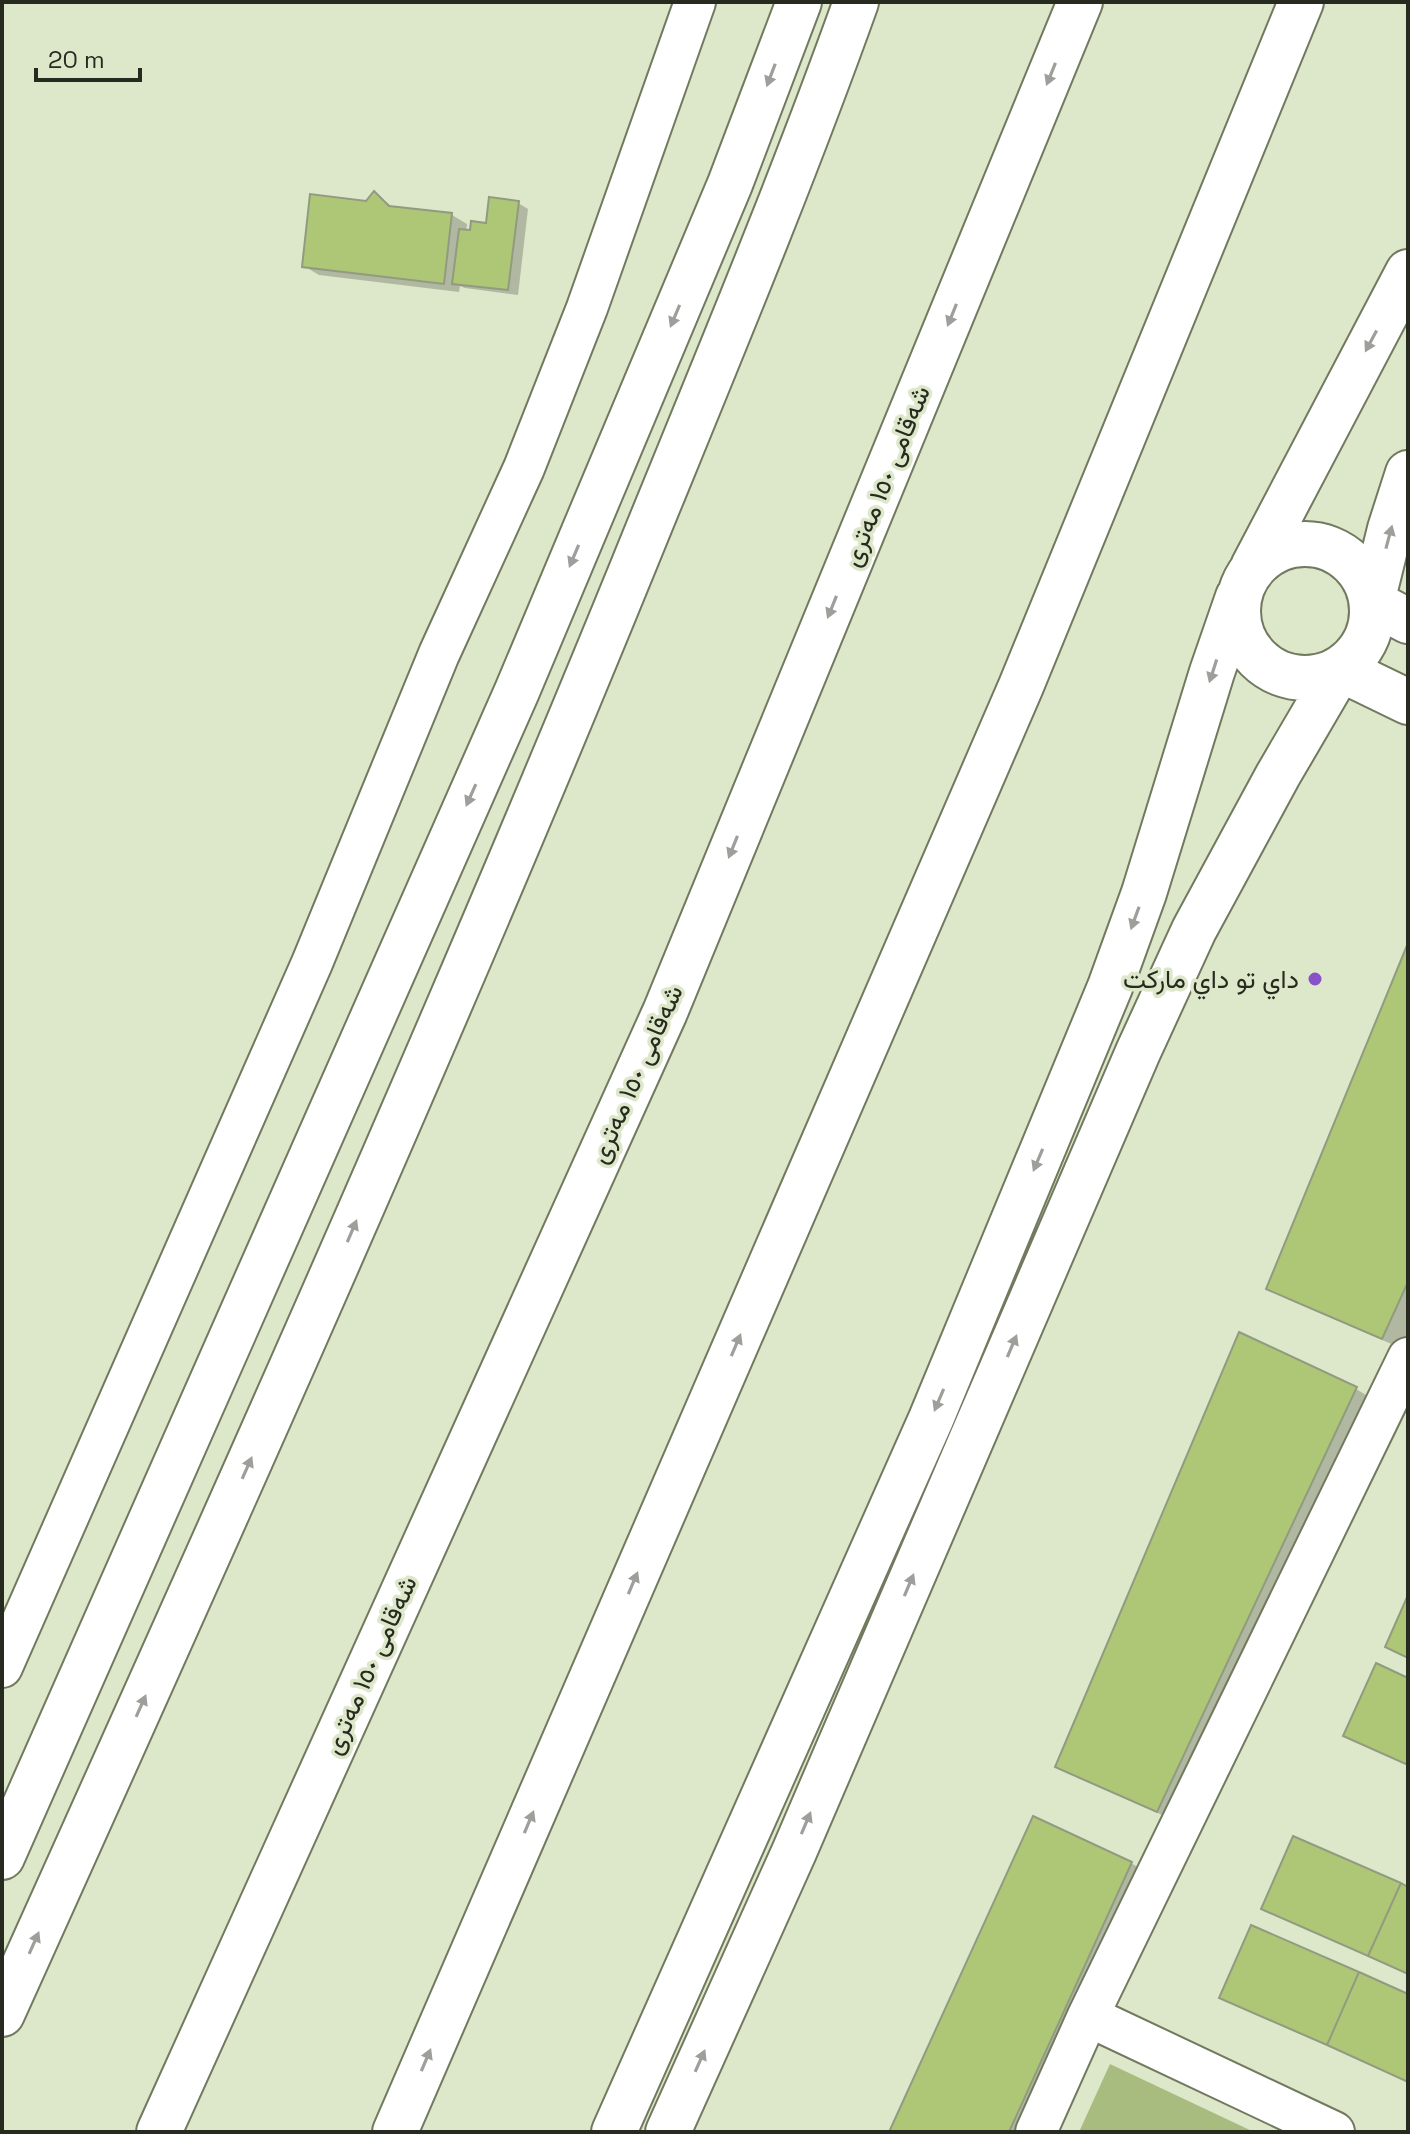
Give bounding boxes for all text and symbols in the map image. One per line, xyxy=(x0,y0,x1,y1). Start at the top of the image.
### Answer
scale bar xyxy=(36,32,140,82)
text: 20 m xyxy=(48,44,105,75)
one-way arrow xyxy=(1044,62,1057,86)
one-way arrow xyxy=(764,63,777,87)
one-way arrow xyxy=(945,303,958,327)
one-way arrow xyxy=(668,304,681,328)
one-way arrow xyxy=(1365,330,1379,352)
street label: شەقامی ١٥٠ مەتری xyxy=(834,381,938,571)
one-way arrow xyxy=(1383,525,1395,550)
one-way arrow xyxy=(567,544,580,568)
one-way arrow xyxy=(825,595,838,619)
one-way arrow xyxy=(1206,659,1219,683)
one-way arrow xyxy=(465,783,478,807)
one-way arrow xyxy=(726,835,739,859)
one-way arrow xyxy=(1128,907,1140,931)
place label: داي تو داي ماركت xyxy=(1123,962,1299,1000)
marker: داي تو داي ماركت xyxy=(1306,970,1324,988)
street label: شەقامی ١٥٠ مەتری xyxy=(581,979,691,1169)
one-way arrow xyxy=(1031,1148,1044,1172)
one-way arrow xyxy=(346,1219,359,1242)
one-way arrow xyxy=(729,1333,742,1356)
one-way arrow xyxy=(1005,1334,1018,1358)
one-way arrow xyxy=(932,1388,945,1412)
one-way arrow xyxy=(241,1457,254,1480)
street label: شەقامی ١٥٠ مەتری xyxy=(315,1570,425,1760)
one-way arrow xyxy=(626,1571,639,1595)
one-way arrow xyxy=(902,1573,915,1596)
one-way arrow xyxy=(134,1694,148,1718)
one-way arrow xyxy=(523,1810,536,1834)
one-way arrow xyxy=(799,1812,812,1835)
one-way arrow xyxy=(27,1931,41,1955)
one-way arrow xyxy=(420,2049,433,2072)
one-way arrow xyxy=(693,2049,707,2073)

